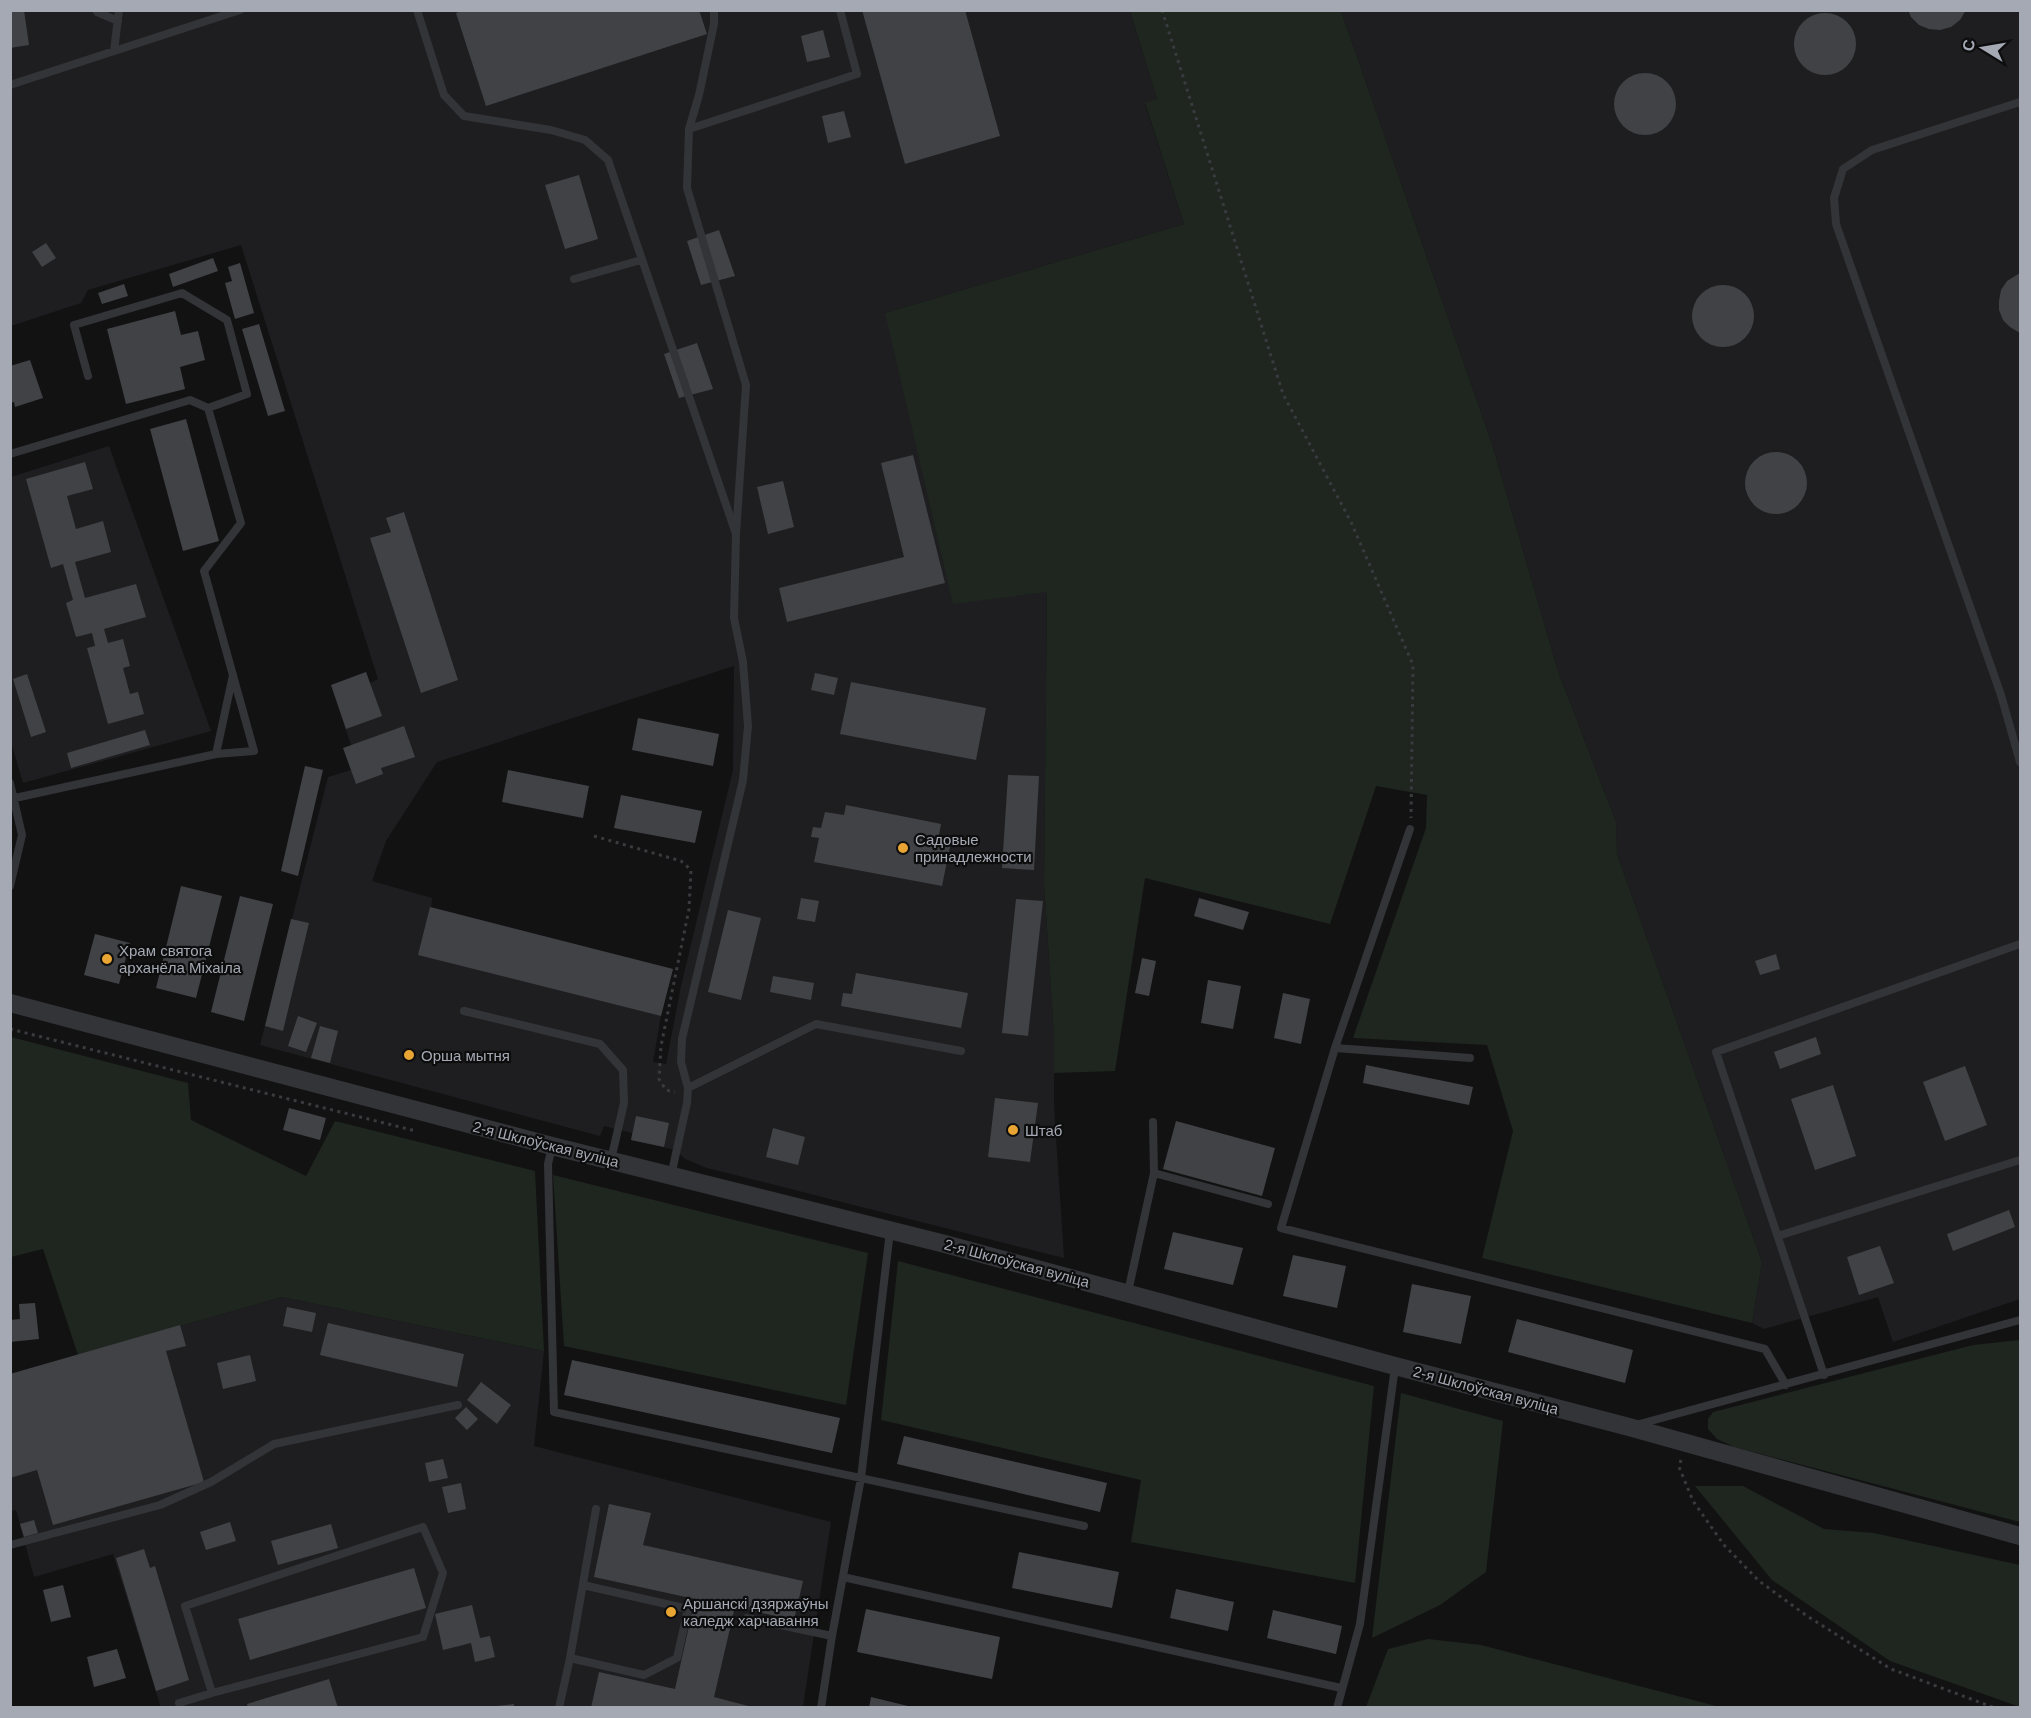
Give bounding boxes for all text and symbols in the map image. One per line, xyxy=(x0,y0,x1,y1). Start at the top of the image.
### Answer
north arrow xyxy=(1953,18,2013,78)
text: С xyxy=(1959,38,1978,53)
place label: Садовые принадлежности xyxy=(915,831,1032,865)
marker: Садовые принадлежности xyxy=(896,841,910,855)
place label: Храм святога арханёла Міхаіла xyxy=(119,942,242,976)
marker: Храм святога арханёла Міхаіла xyxy=(100,952,114,966)
place label: Орша мытня xyxy=(421,1047,510,1064)
marker: Орша мытня xyxy=(402,1048,416,1062)
street label: 2-я Шклоўская вуліца xyxy=(471,1118,621,1171)
place label: Штаб xyxy=(1025,1122,1062,1139)
marker: Штаб xyxy=(1006,1123,1020,1137)
street label: 2-я Шклоўская вуліца xyxy=(942,1235,1092,1291)
street label: 2-я Шклоўская вуліца xyxy=(1411,1362,1561,1418)
place label: Аршанскі дзяржаўны каледж харчавання xyxy=(683,1595,829,1629)
marker: Аршанскі дзяржаўны каледж харчавання xyxy=(664,1605,678,1619)

